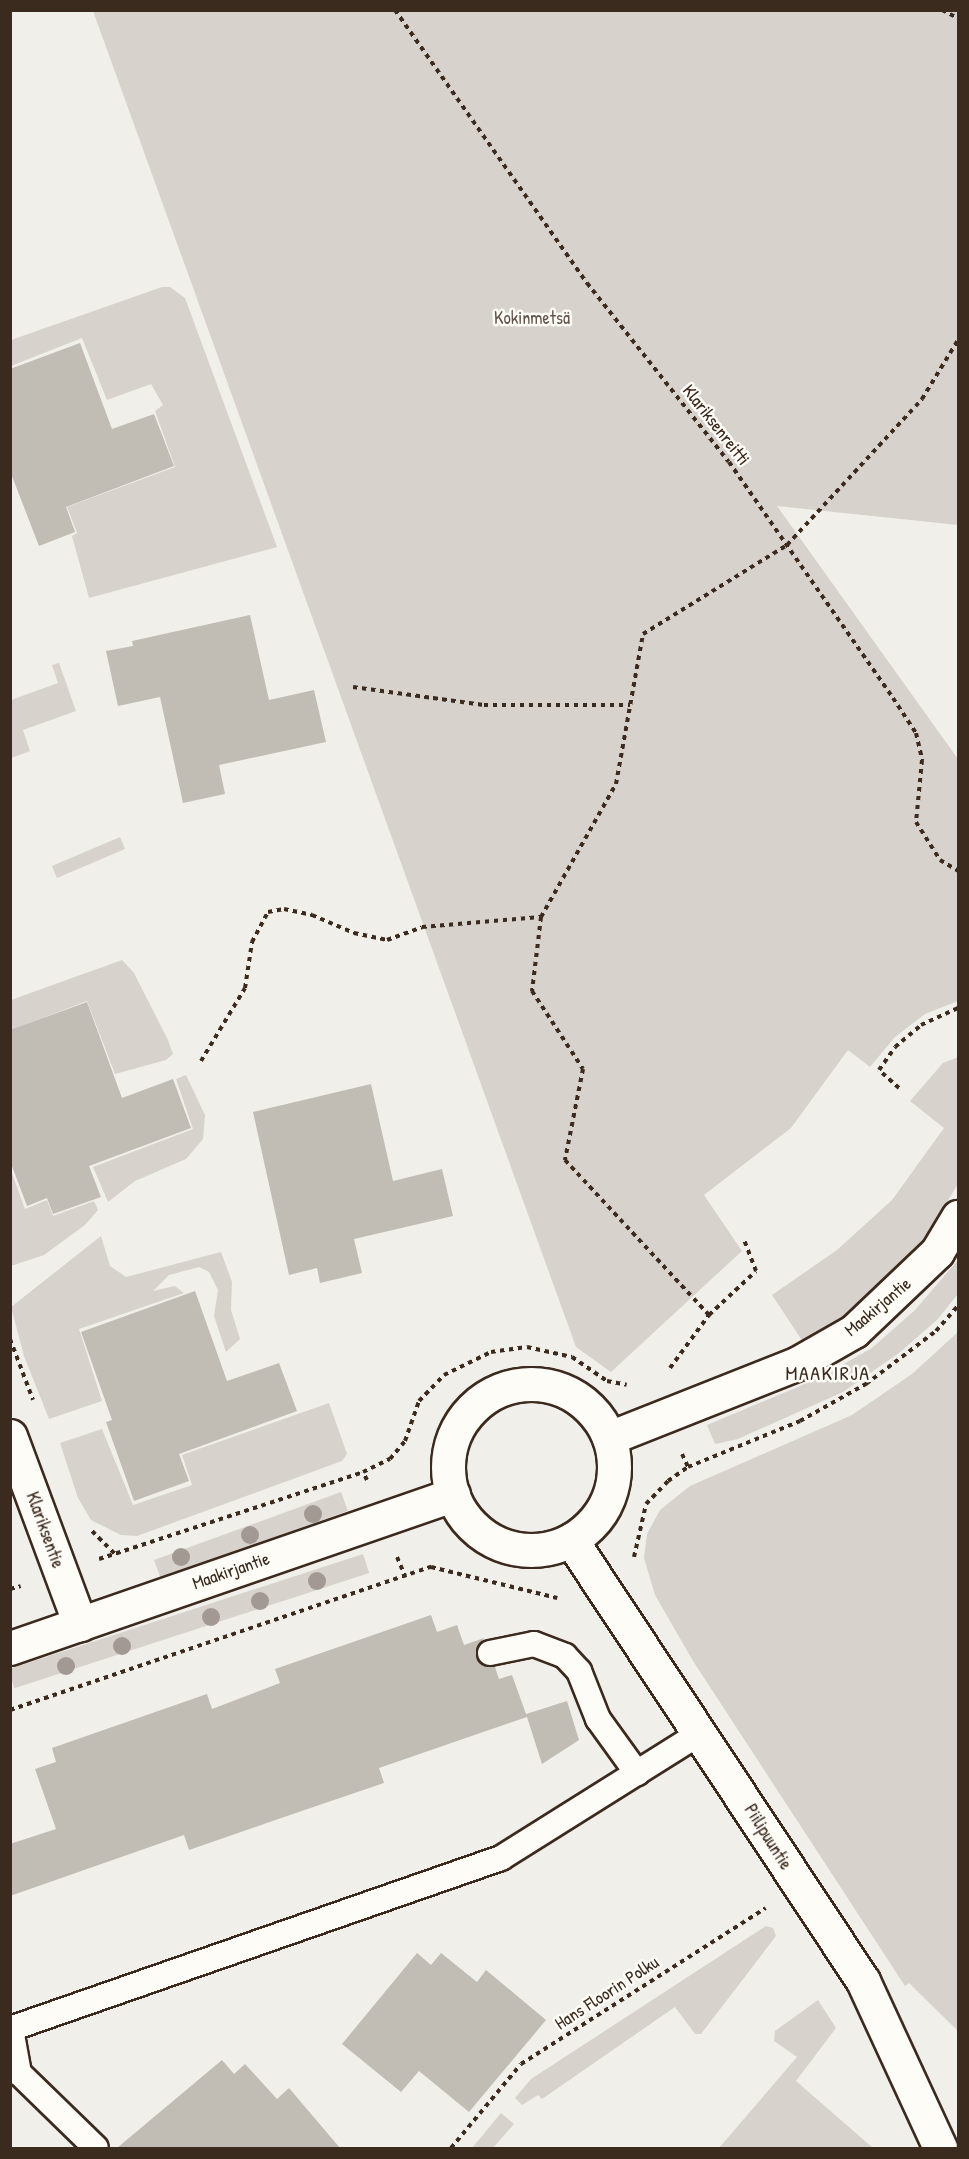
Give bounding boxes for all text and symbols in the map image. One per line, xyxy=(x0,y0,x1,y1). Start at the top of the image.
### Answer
park label: Kokinmetsä xyxy=(494,307,570,329)
street label: Klariksenreitti xyxy=(678,380,754,470)
street label: Maakirjantie xyxy=(840,1273,916,1341)
district label: MAAKIRJA xyxy=(786,1360,870,1384)
street label: Klariksentie xyxy=(21,1489,69,1571)
street label: Maakirjantie xyxy=(190,1548,272,1594)
street label: Piilipuuntie xyxy=(739,1800,797,1874)
street label: Hans Floorin Polku xyxy=(551,1951,663,2035)

